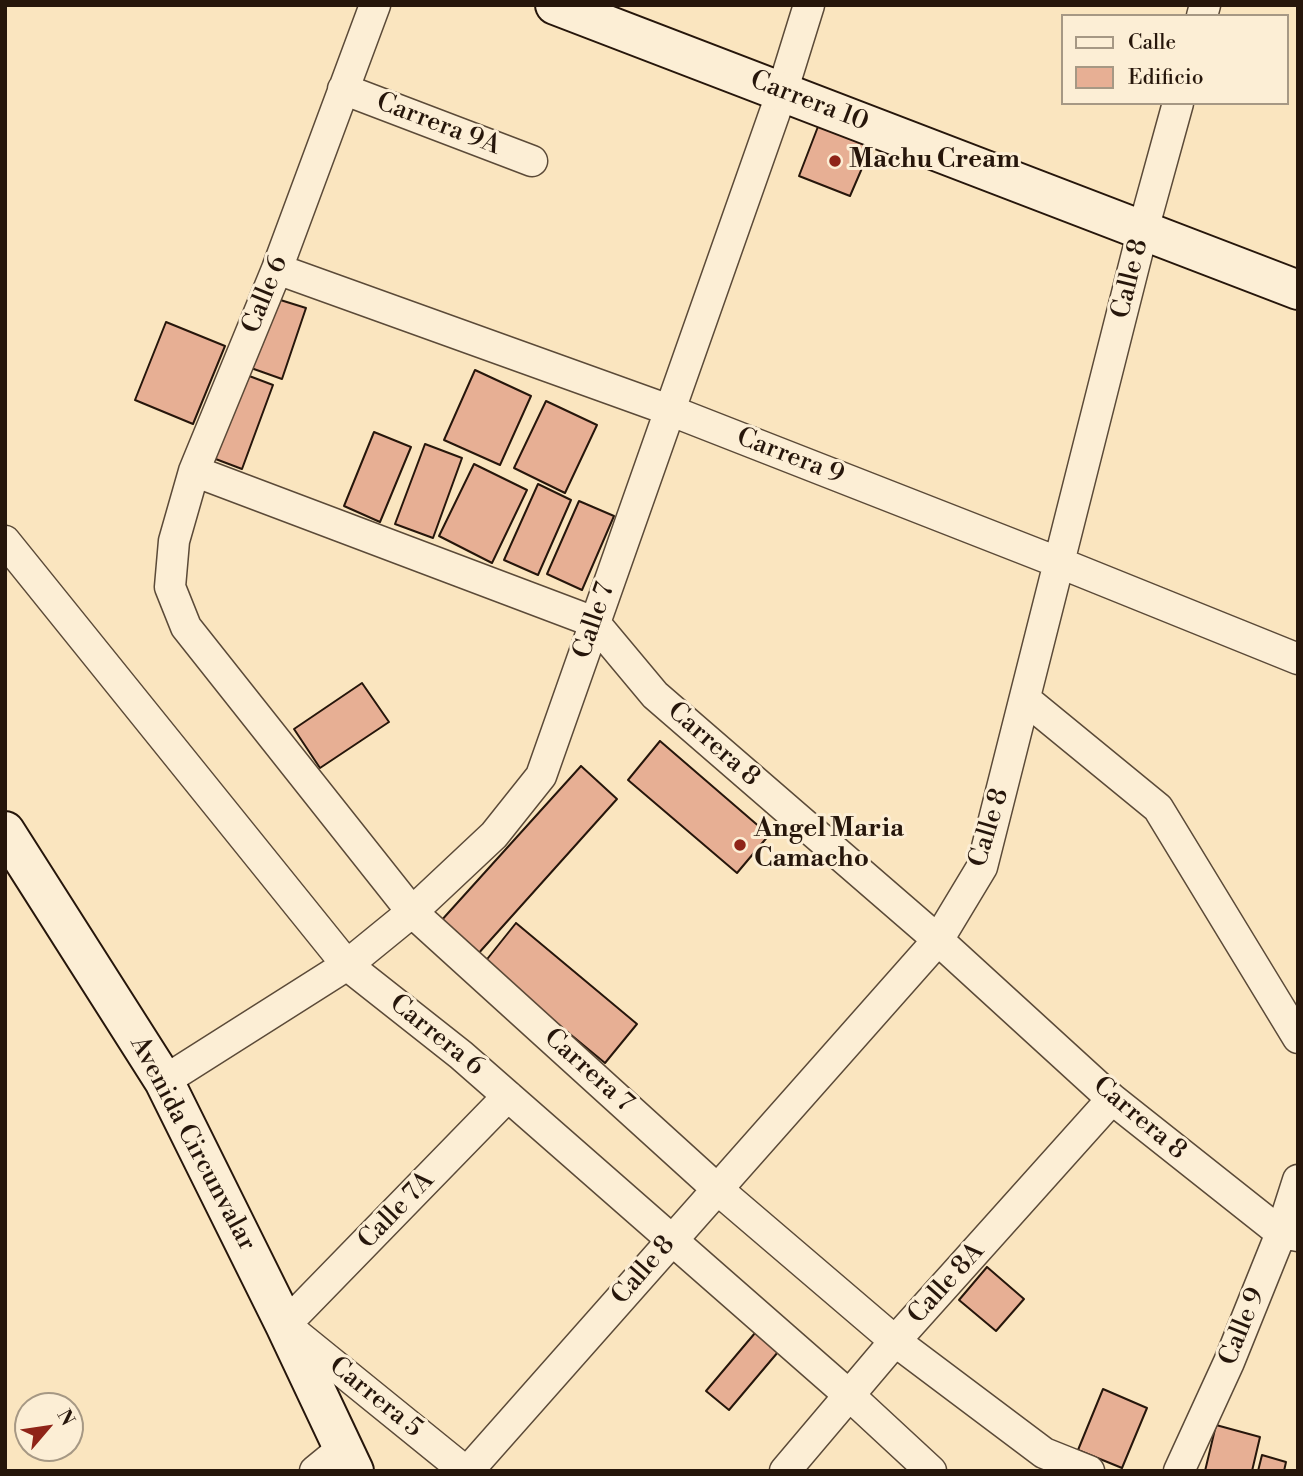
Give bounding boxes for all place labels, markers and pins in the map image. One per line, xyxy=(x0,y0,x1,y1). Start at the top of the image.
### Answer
place label: Machu Cream xyxy=(849,145,1020,177)
marker: Machu Cream xyxy=(827,153,843,169)
place label: Angel Maria Camacho xyxy=(754,814,904,876)
marker: Angel Maria Camacho xyxy=(732,837,748,853)

